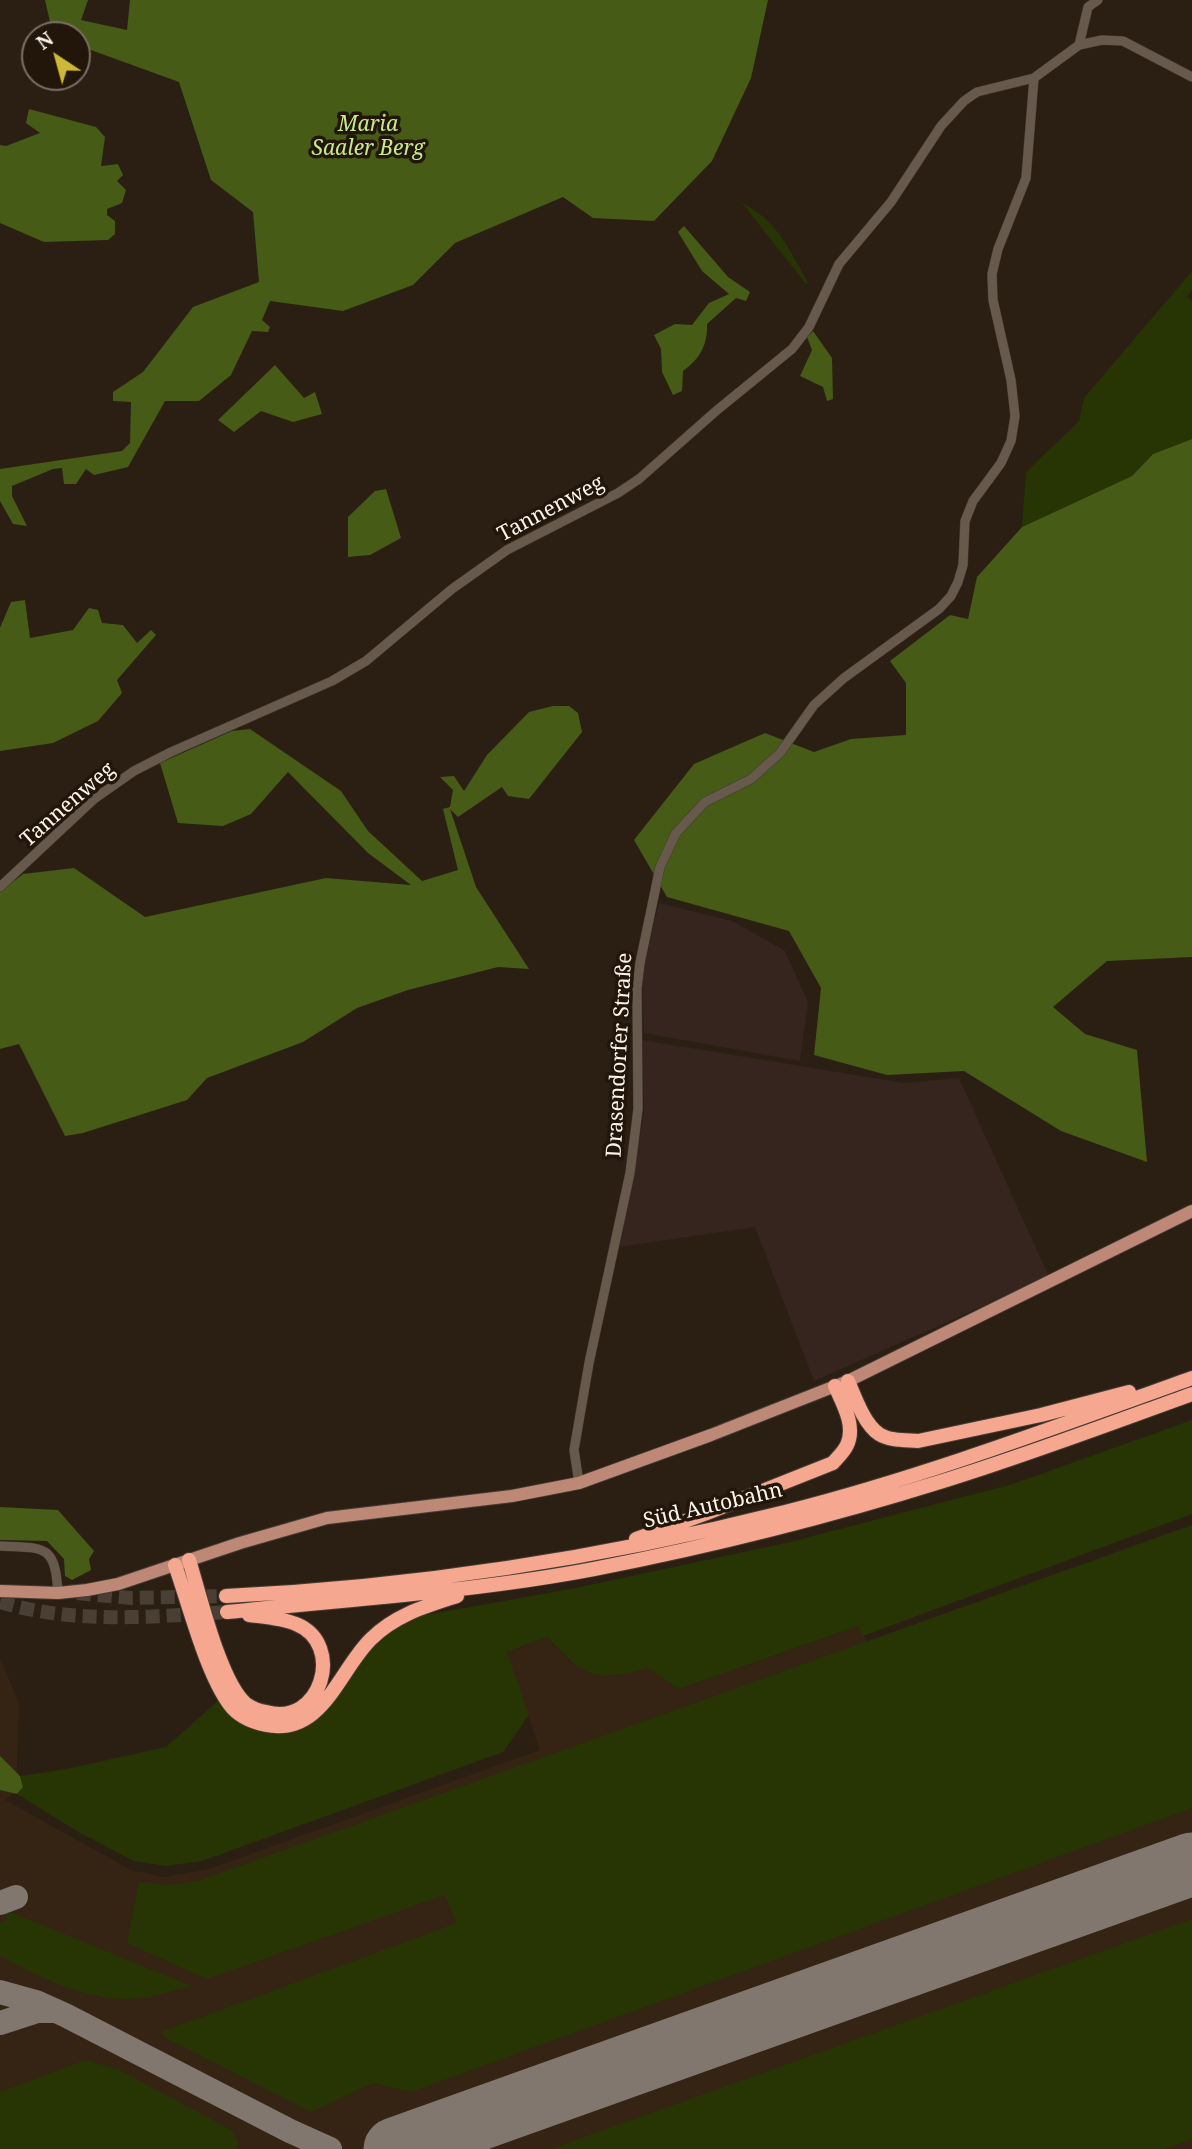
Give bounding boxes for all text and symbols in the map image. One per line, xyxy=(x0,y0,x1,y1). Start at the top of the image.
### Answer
north arrow xyxy=(21,21,91,91)
text: N xyxy=(31,26,59,56)
park label: Maria Saaler Berg xyxy=(312,112,424,162)
street label: Tannenweg xyxy=(494,471,608,547)
street label: Tannenweg xyxy=(16,757,120,853)
street label: Drasendorfer Straße xyxy=(602,952,638,1158)
street label: Süd Autobahn xyxy=(641,1478,785,1534)

